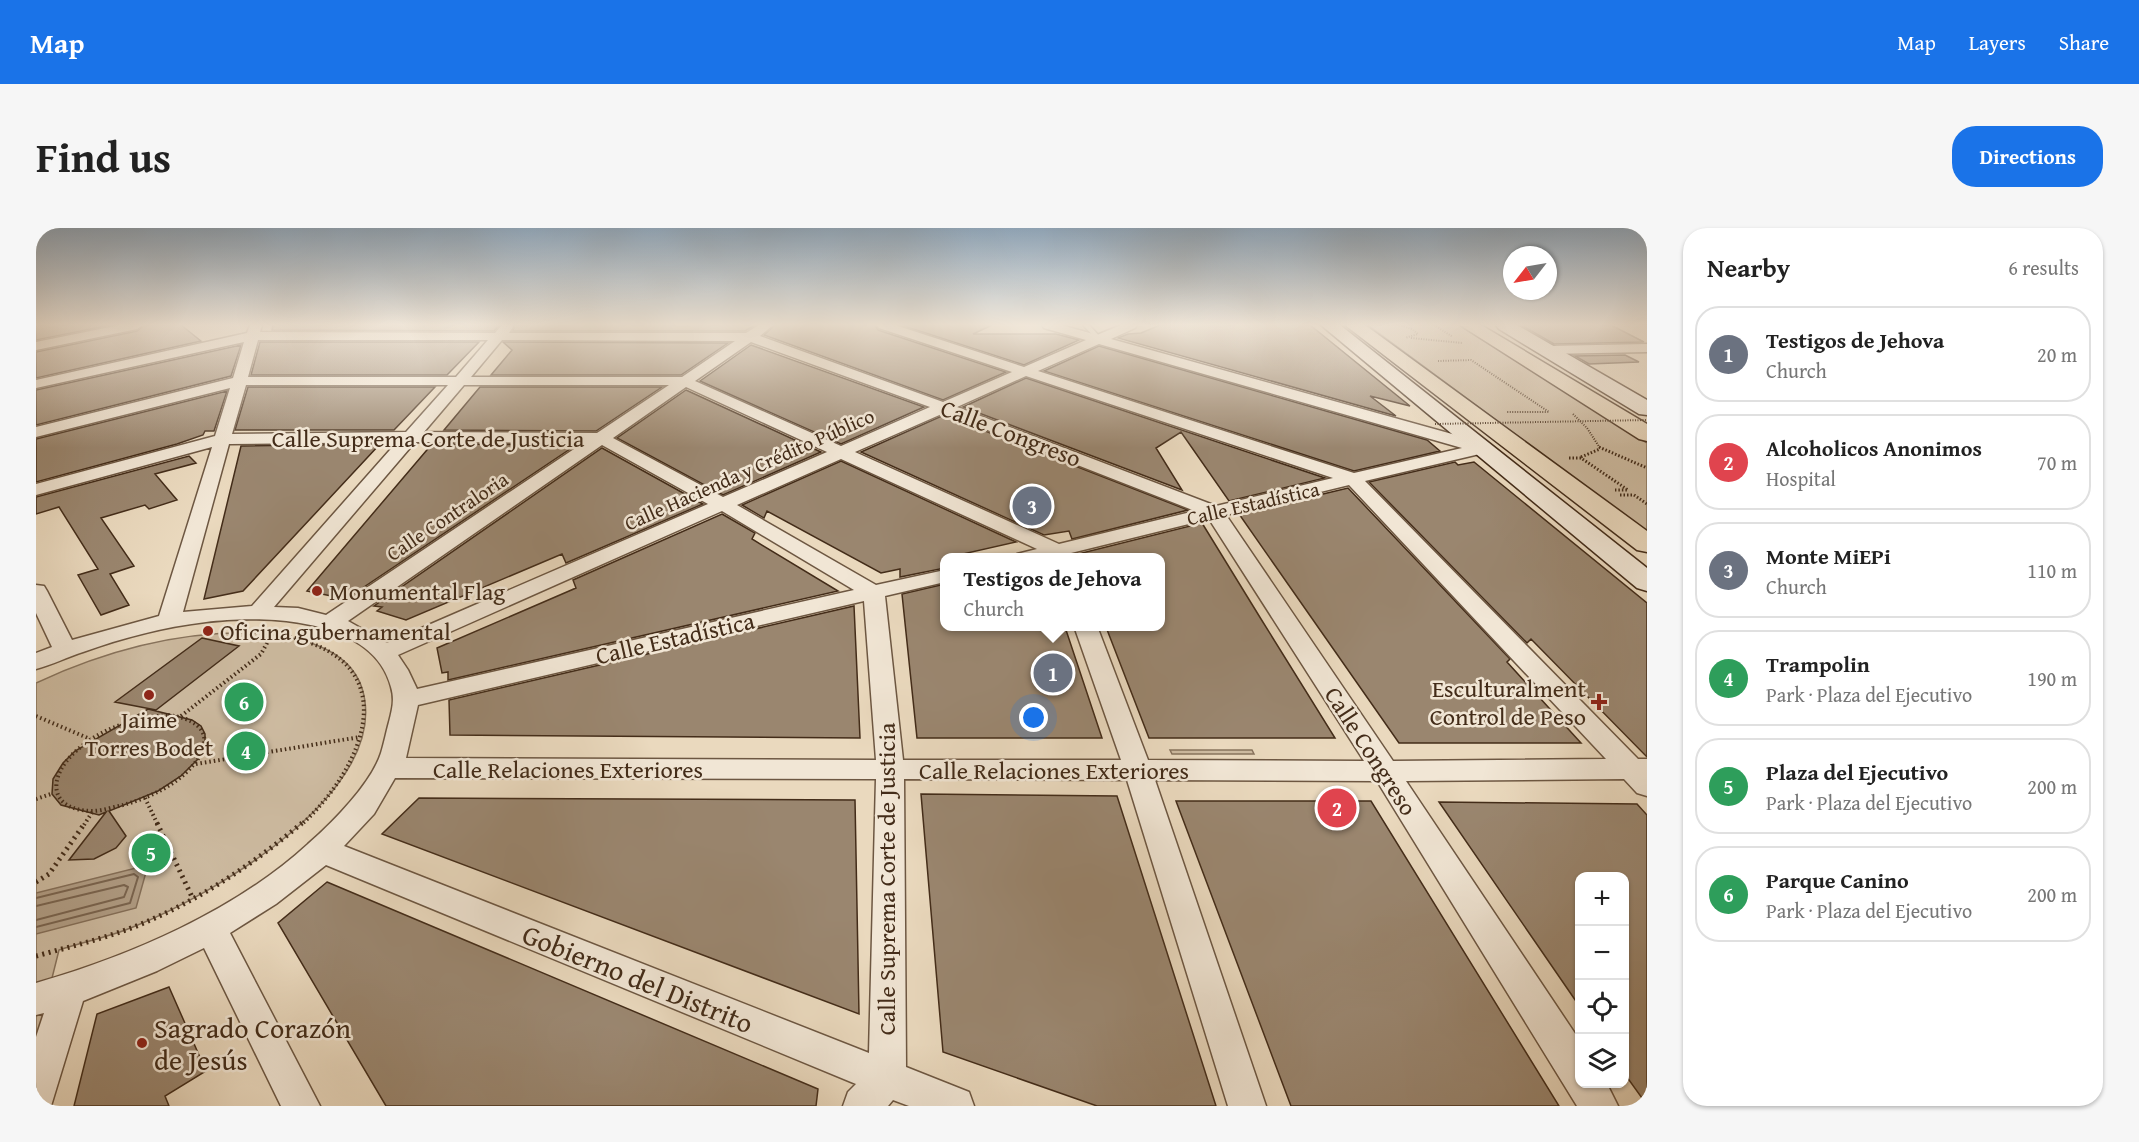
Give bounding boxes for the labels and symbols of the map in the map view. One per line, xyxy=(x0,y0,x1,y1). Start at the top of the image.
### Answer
north arrow xyxy=(1503,246,1557,300)
street label: Calle Congreso xyxy=(936,390,1086,476)
street label: Calle Hacienda y Crédito Público xyxy=(619,401,879,537)
street label: Calle Suprema Corte de Justicia xyxy=(272,421,585,456)
street label: Calle Contraloria xyxy=(380,464,514,568)
street label: Calle Estadística xyxy=(1184,474,1323,532)
pin: 3 xyxy=(1012,484,1052,528)
place label: Monumental Flag xyxy=(329,574,505,609)
marker: Monumental Flag xyxy=(310,584,324,598)
street label: Calle Estadística xyxy=(592,603,759,673)
place label: Oficina gubernamental xyxy=(220,614,451,649)
marker: Oficina gubernamental xyxy=(201,624,215,638)
pin: 1 xyxy=(1034,650,1072,696)
place label: Esculturalment Control de Peso xyxy=(1430,671,1587,734)
pin: 6 xyxy=(224,680,264,724)
street label: Calle Congreso xyxy=(1316,680,1426,822)
marker: Jaime Torres Bodet xyxy=(142,688,156,702)
marker: Esculturalment Control de Peso xyxy=(1590,693,1608,711)
place label: Jaime Torres Bodet xyxy=(85,702,214,765)
your location xyxy=(1019,703,1048,732)
street label: Calle Suprema Corte de Justicia xyxy=(869,722,904,1035)
pin: 4 xyxy=(226,728,266,774)
street label: Calle Relaciones Exteriores xyxy=(433,752,703,787)
street label: Calle Relaciones Exteriores xyxy=(919,753,1189,788)
pin: 2 xyxy=(1318,786,1356,830)
pin: 5 xyxy=(132,830,170,876)
street label: Gobierno del Distrito xyxy=(516,913,760,1043)
place label: Sagrado Corazón de Jesús xyxy=(154,1007,351,1080)
marker: Sagrado Corazón de Jesús xyxy=(135,1036,149,1050)

